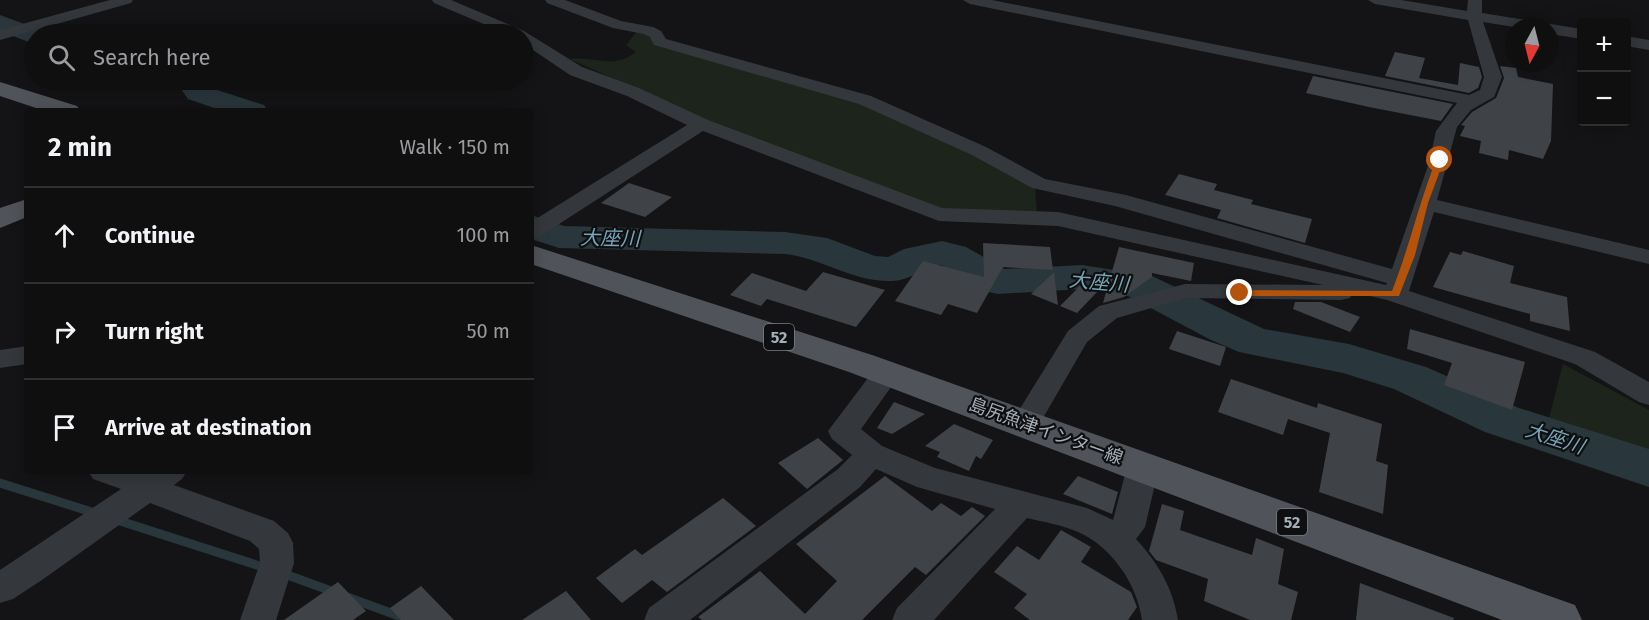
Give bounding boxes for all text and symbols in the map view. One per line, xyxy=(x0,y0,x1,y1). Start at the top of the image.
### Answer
north arrow xyxy=(1505,18,1559,72)
map controls xyxy=(1577,18,1631,126)
button: + xyxy=(1577,18,1631,72)
search box xyxy=(24,24,534,90)
icon: search xyxy=(45,41,78,74)
text: Search here xyxy=(93,44,211,71)
button: − xyxy=(1577,72,1631,126)
text: 2 min xyxy=(48,132,112,163)
text: Walk · 150 m xyxy=(400,135,510,159)
route start xyxy=(1426,146,1452,172)
icon: ahead xyxy=(48,219,81,252)
text: Continue xyxy=(105,222,195,249)
text: 100 m xyxy=(457,223,510,247)
water label: 大座川 xyxy=(580,225,642,251)
water label: 大座川 xyxy=(1068,267,1132,297)
route end xyxy=(1226,279,1252,305)
icon: right xyxy=(48,315,81,348)
text: Turn right xyxy=(105,318,204,345)
text: 50 m xyxy=(466,319,510,343)
road number: 52 xyxy=(764,324,794,350)
street label: 島尻魚津インター線 xyxy=(966,393,1126,469)
icon: arrive xyxy=(48,411,81,444)
text: Arrive at destination xyxy=(105,414,312,441)
water label: 大座川 xyxy=(1523,417,1589,459)
road number: 52 xyxy=(1277,509,1307,535)

